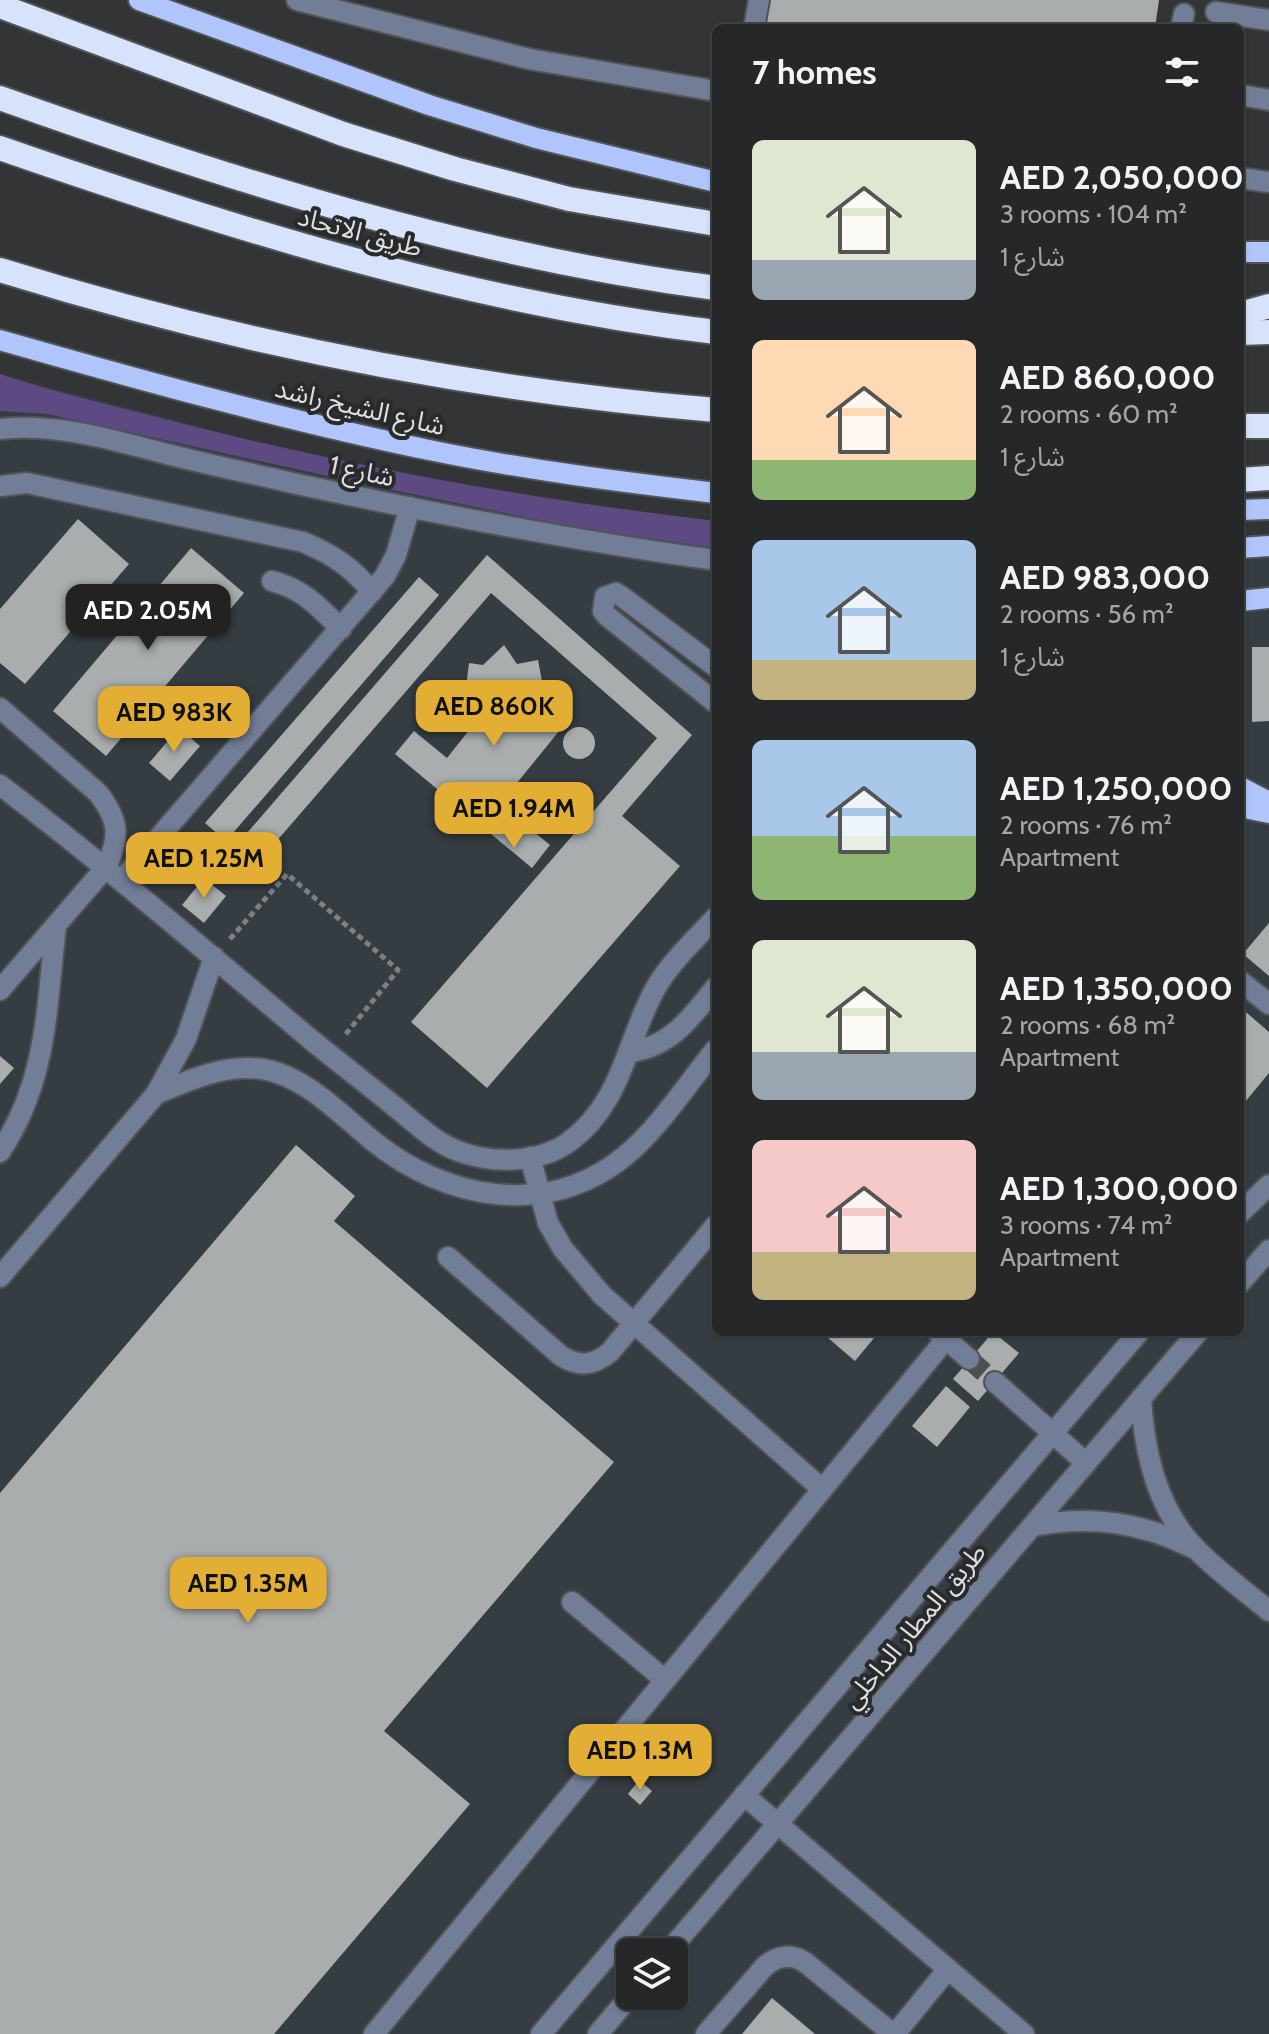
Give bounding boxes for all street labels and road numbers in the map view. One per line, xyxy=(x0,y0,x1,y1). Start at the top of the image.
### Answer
street label: طريق الاتحاد xyxy=(294,200,426,264)
street label: شارع الشيخ راشد xyxy=(271,372,448,446)
street label: شارع 1 xyxy=(326,449,397,496)
street label: طريق المطار الداخلي xyxy=(835,1537,996,1718)

